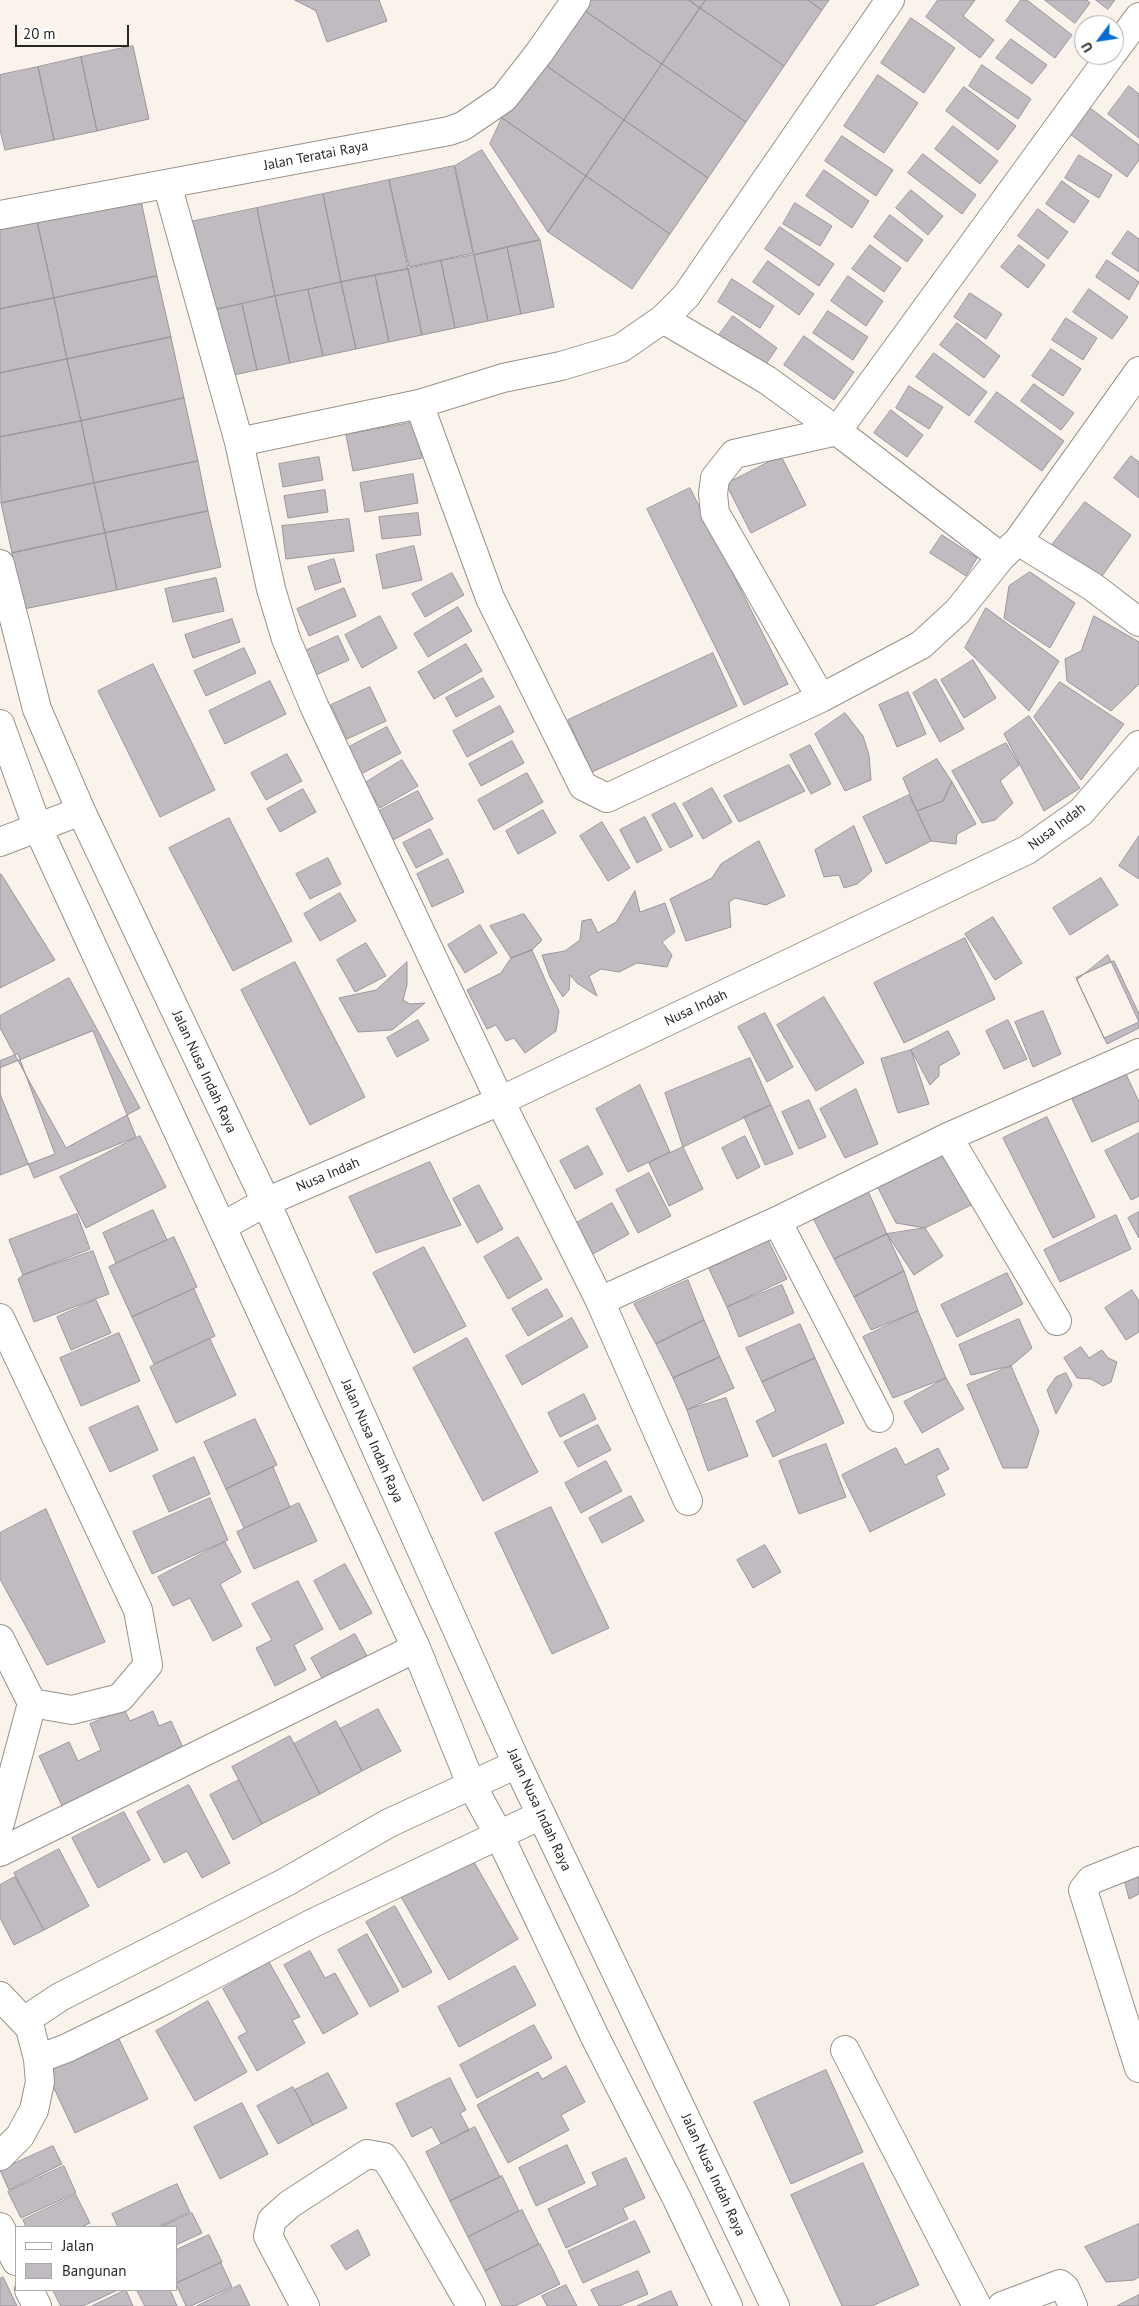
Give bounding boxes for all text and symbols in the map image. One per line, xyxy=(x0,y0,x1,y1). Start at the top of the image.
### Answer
scale bar xyxy=(18,15,131,47)
north arrow xyxy=(1074,15,1124,65)
text: 20 m xyxy=(23,24,56,43)
text: U xyxy=(1077,39,1097,56)
street label: Jalan Teratai Raya xyxy=(262,138,370,174)
street label: Nusa Indah xyxy=(1025,800,1089,854)
street label: Nusa Indah xyxy=(662,986,730,1030)
street label: Jalan Nusa Indah Raya xyxy=(168,1008,240,1136)
street label: Nusa Indah xyxy=(294,1154,362,1196)
street label: Jalan Nusa Indah Raya xyxy=(337,1377,407,1505)
street label: Jalan Nusa Indah Raya xyxy=(503,1746,575,1874)
street label: Jalan Nusa Indah Raya xyxy=(677,2111,749,2239)
legend xyxy=(15,2226,178,2291)
text: Jalan xyxy=(62,2236,94,2255)
text: Bangunan xyxy=(62,2261,126,2280)

